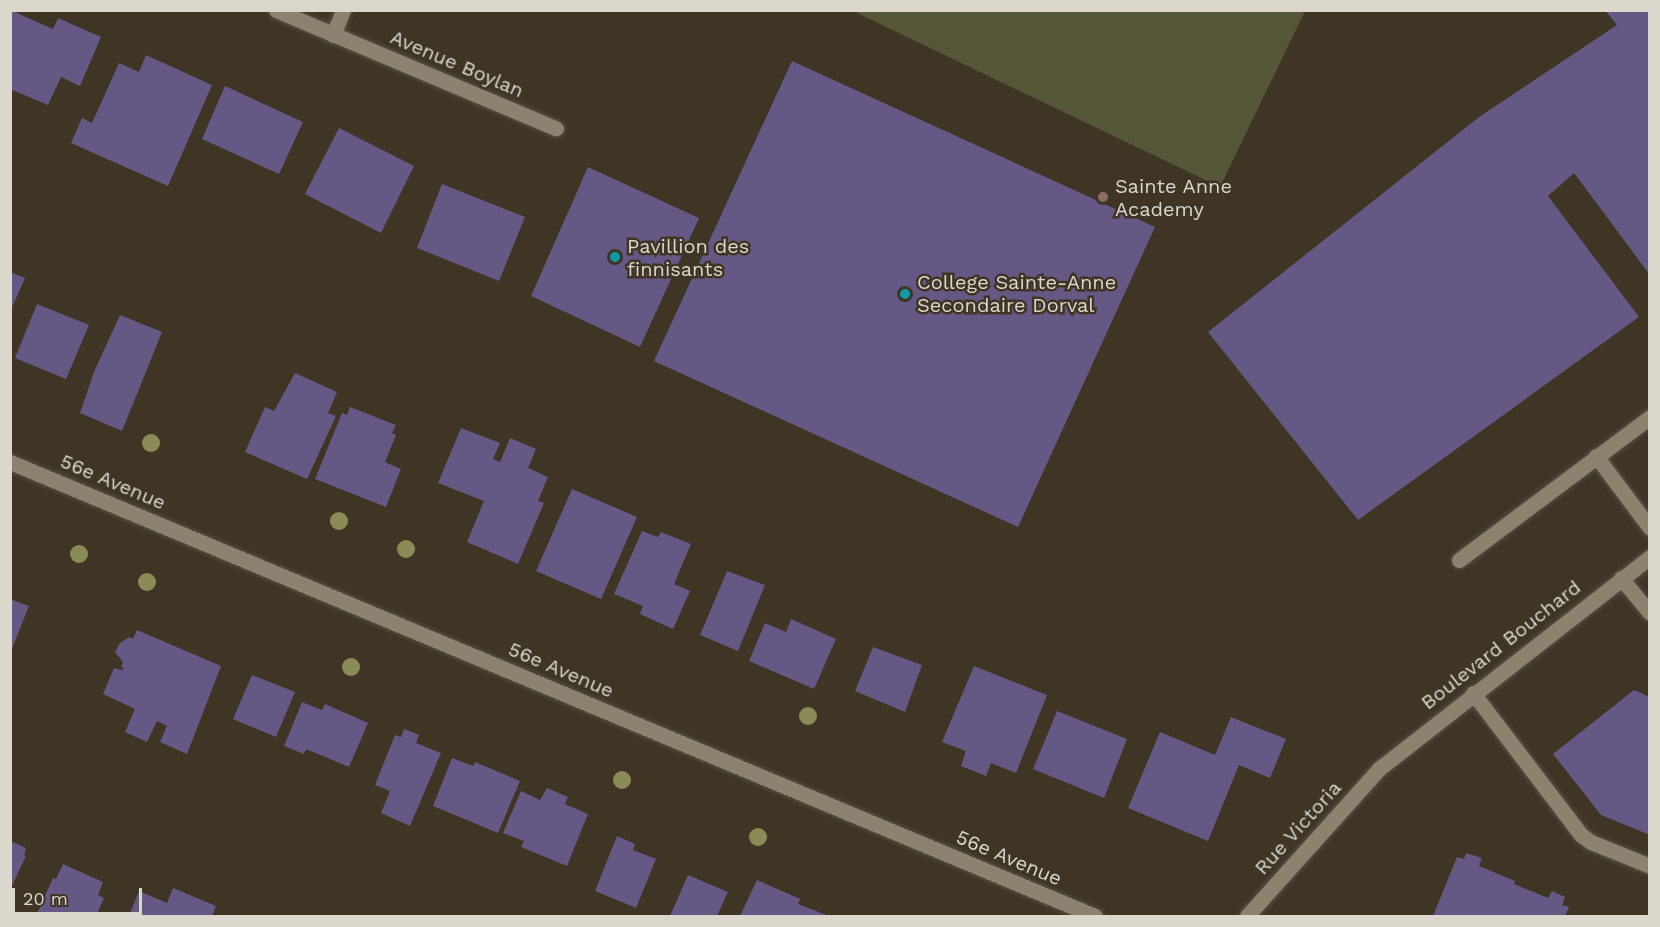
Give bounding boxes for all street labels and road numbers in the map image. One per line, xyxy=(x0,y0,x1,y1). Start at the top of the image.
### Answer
street label: Avenue Boylan xyxy=(387,25,527,103)
street label: 56e Avenue xyxy=(56,449,170,515)
street label: Boulevard Bouchard xyxy=(1416,575,1586,715)
street label: 56e Avenue xyxy=(504,637,618,703)
street label: Rue Victoria xyxy=(1249,776,1347,880)
street label: 56e Avenue xyxy=(952,825,1066,891)

